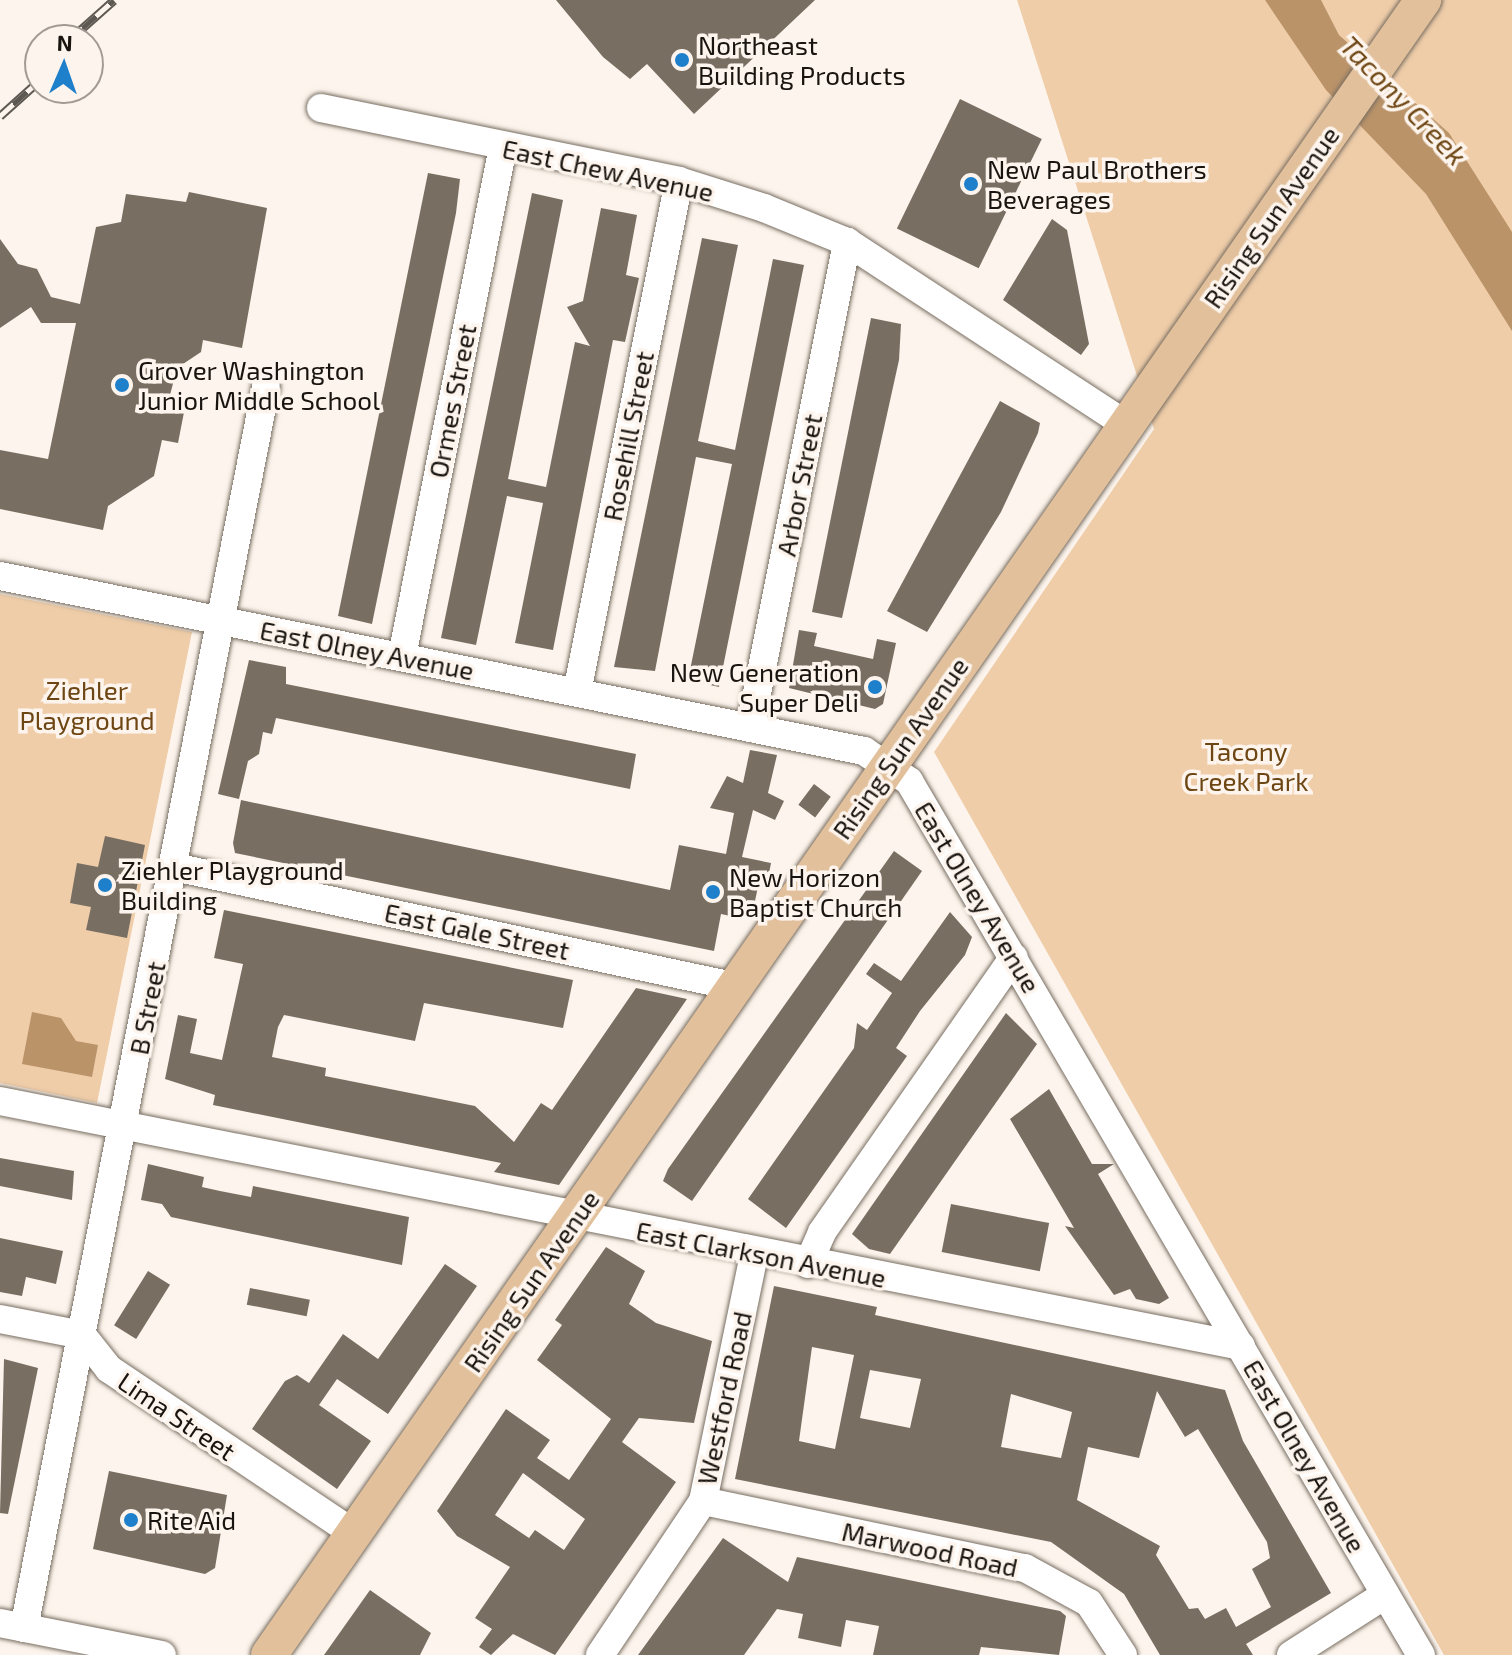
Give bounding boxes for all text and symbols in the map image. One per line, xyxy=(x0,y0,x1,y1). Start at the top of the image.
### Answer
north arrow xyxy=(24,24,104,104)
water label: Tacony Creek xyxy=(1334,28,1474,172)
text: N xyxy=(56,29,73,55)
place label: Northeast Building Products xyxy=(698,29,906,90)
marker: Northeast Building Products xyxy=(673,51,691,69)
street label: Rising Sun Avenue xyxy=(1197,120,1345,314)
street label: East Chew Avenue xyxy=(499,132,717,208)
place label: New Paul Brothers Beverages xyxy=(987,153,1208,214)
marker: New Paul Brothers Beverages xyxy=(962,175,980,193)
street label: Ormes Street xyxy=(422,322,482,480)
street label: Rosehill Street xyxy=(596,348,660,524)
place label: Grover Washington Junior Middle School xyxy=(138,354,380,416)
marker: Grover Washington Junior Middle School xyxy=(113,376,131,394)
street label: Arbor Street xyxy=(770,411,828,559)
street label: East Olney Avenue xyxy=(257,614,477,686)
street label: Rising Sun Avenue xyxy=(826,651,974,845)
place label: New Generation Super Deli xyxy=(669,656,859,718)
park label: Ziehler Playground xyxy=(19,674,155,736)
marker: New Generation Super Deli xyxy=(866,678,884,696)
park label: Tacony Creek Park xyxy=(1183,735,1309,796)
street label: East Olney Avenue xyxy=(908,795,1048,999)
place label: Ziehler Playground Building xyxy=(121,854,344,916)
place label: New Horizon Baptist Church xyxy=(729,861,902,922)
marker: Ziehler Playground Building xyxy=(96,876,114,894)
marker: New Horizon Baptist Church xyxy=(704,883,722,901)
street label: East Gale Street xyxy=(382,896,572,966)
street label: B Street xyxy=(123,959,171,1057)
street label: Rising Sun Avenue xyxy=(457,1184,605,1378)
street label: East Clarkson Avenue xyxy=(633,1214,889,1294)
street label: Westford Road xyxy=(690,1308,758,1488)
street label: East Olney Avenue xyxy=(1237,1354,1373,1558)
street label: Lima Street xyxy=(112,1365,242,1467)
place label: Rite Aid xyxy=(147,1504,237,1536)
marker: Rite Aid xyxy=(122,1511,140,1529)
street label: Marwood Road xyxy=(839,1515,1021,1583)

